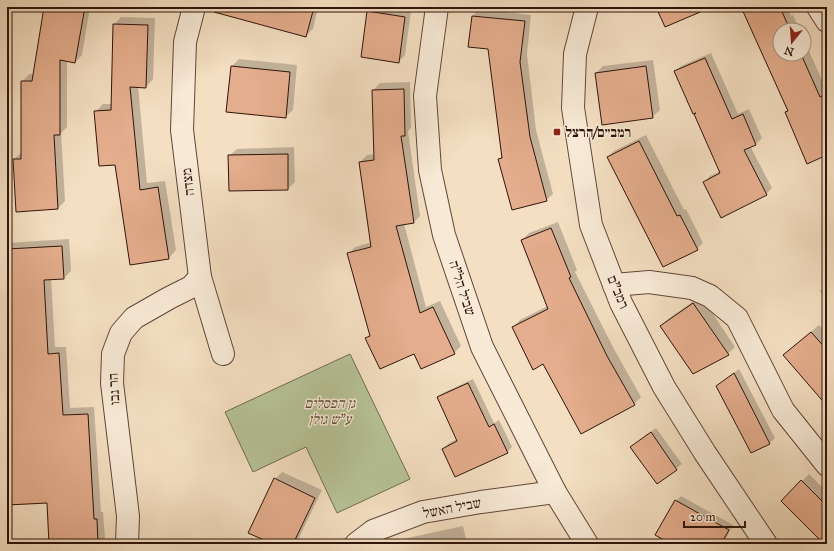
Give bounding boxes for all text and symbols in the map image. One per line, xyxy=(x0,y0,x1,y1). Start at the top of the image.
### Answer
north arrow xyxy=(772,22,812,62)
text: N xyxy=(782,43,796,59)
place label: רמב״ם/הרצל xyxy=(565,124,631,141)
marker: רמב״ם/הרצל xyxy=(552,127,562,137)
street label: מצדה xyxy=(178,167,198,197)
street label: שביל הל"ה xyxy=(445,258,479,318)
street label: רמב"ם xyxy=(603,273,633,311)
street label: הר נבו xyxy=(104,372,124,406)
park label: גן הפסלים ע"ש גולן xyxy=(305,395,357,428)
street label: שביל האשל xyxy=(421,494,483,522)
scale bar xyxy=(684,503,745,529)
text: 20 m xyxy=(690,510,716,524)

